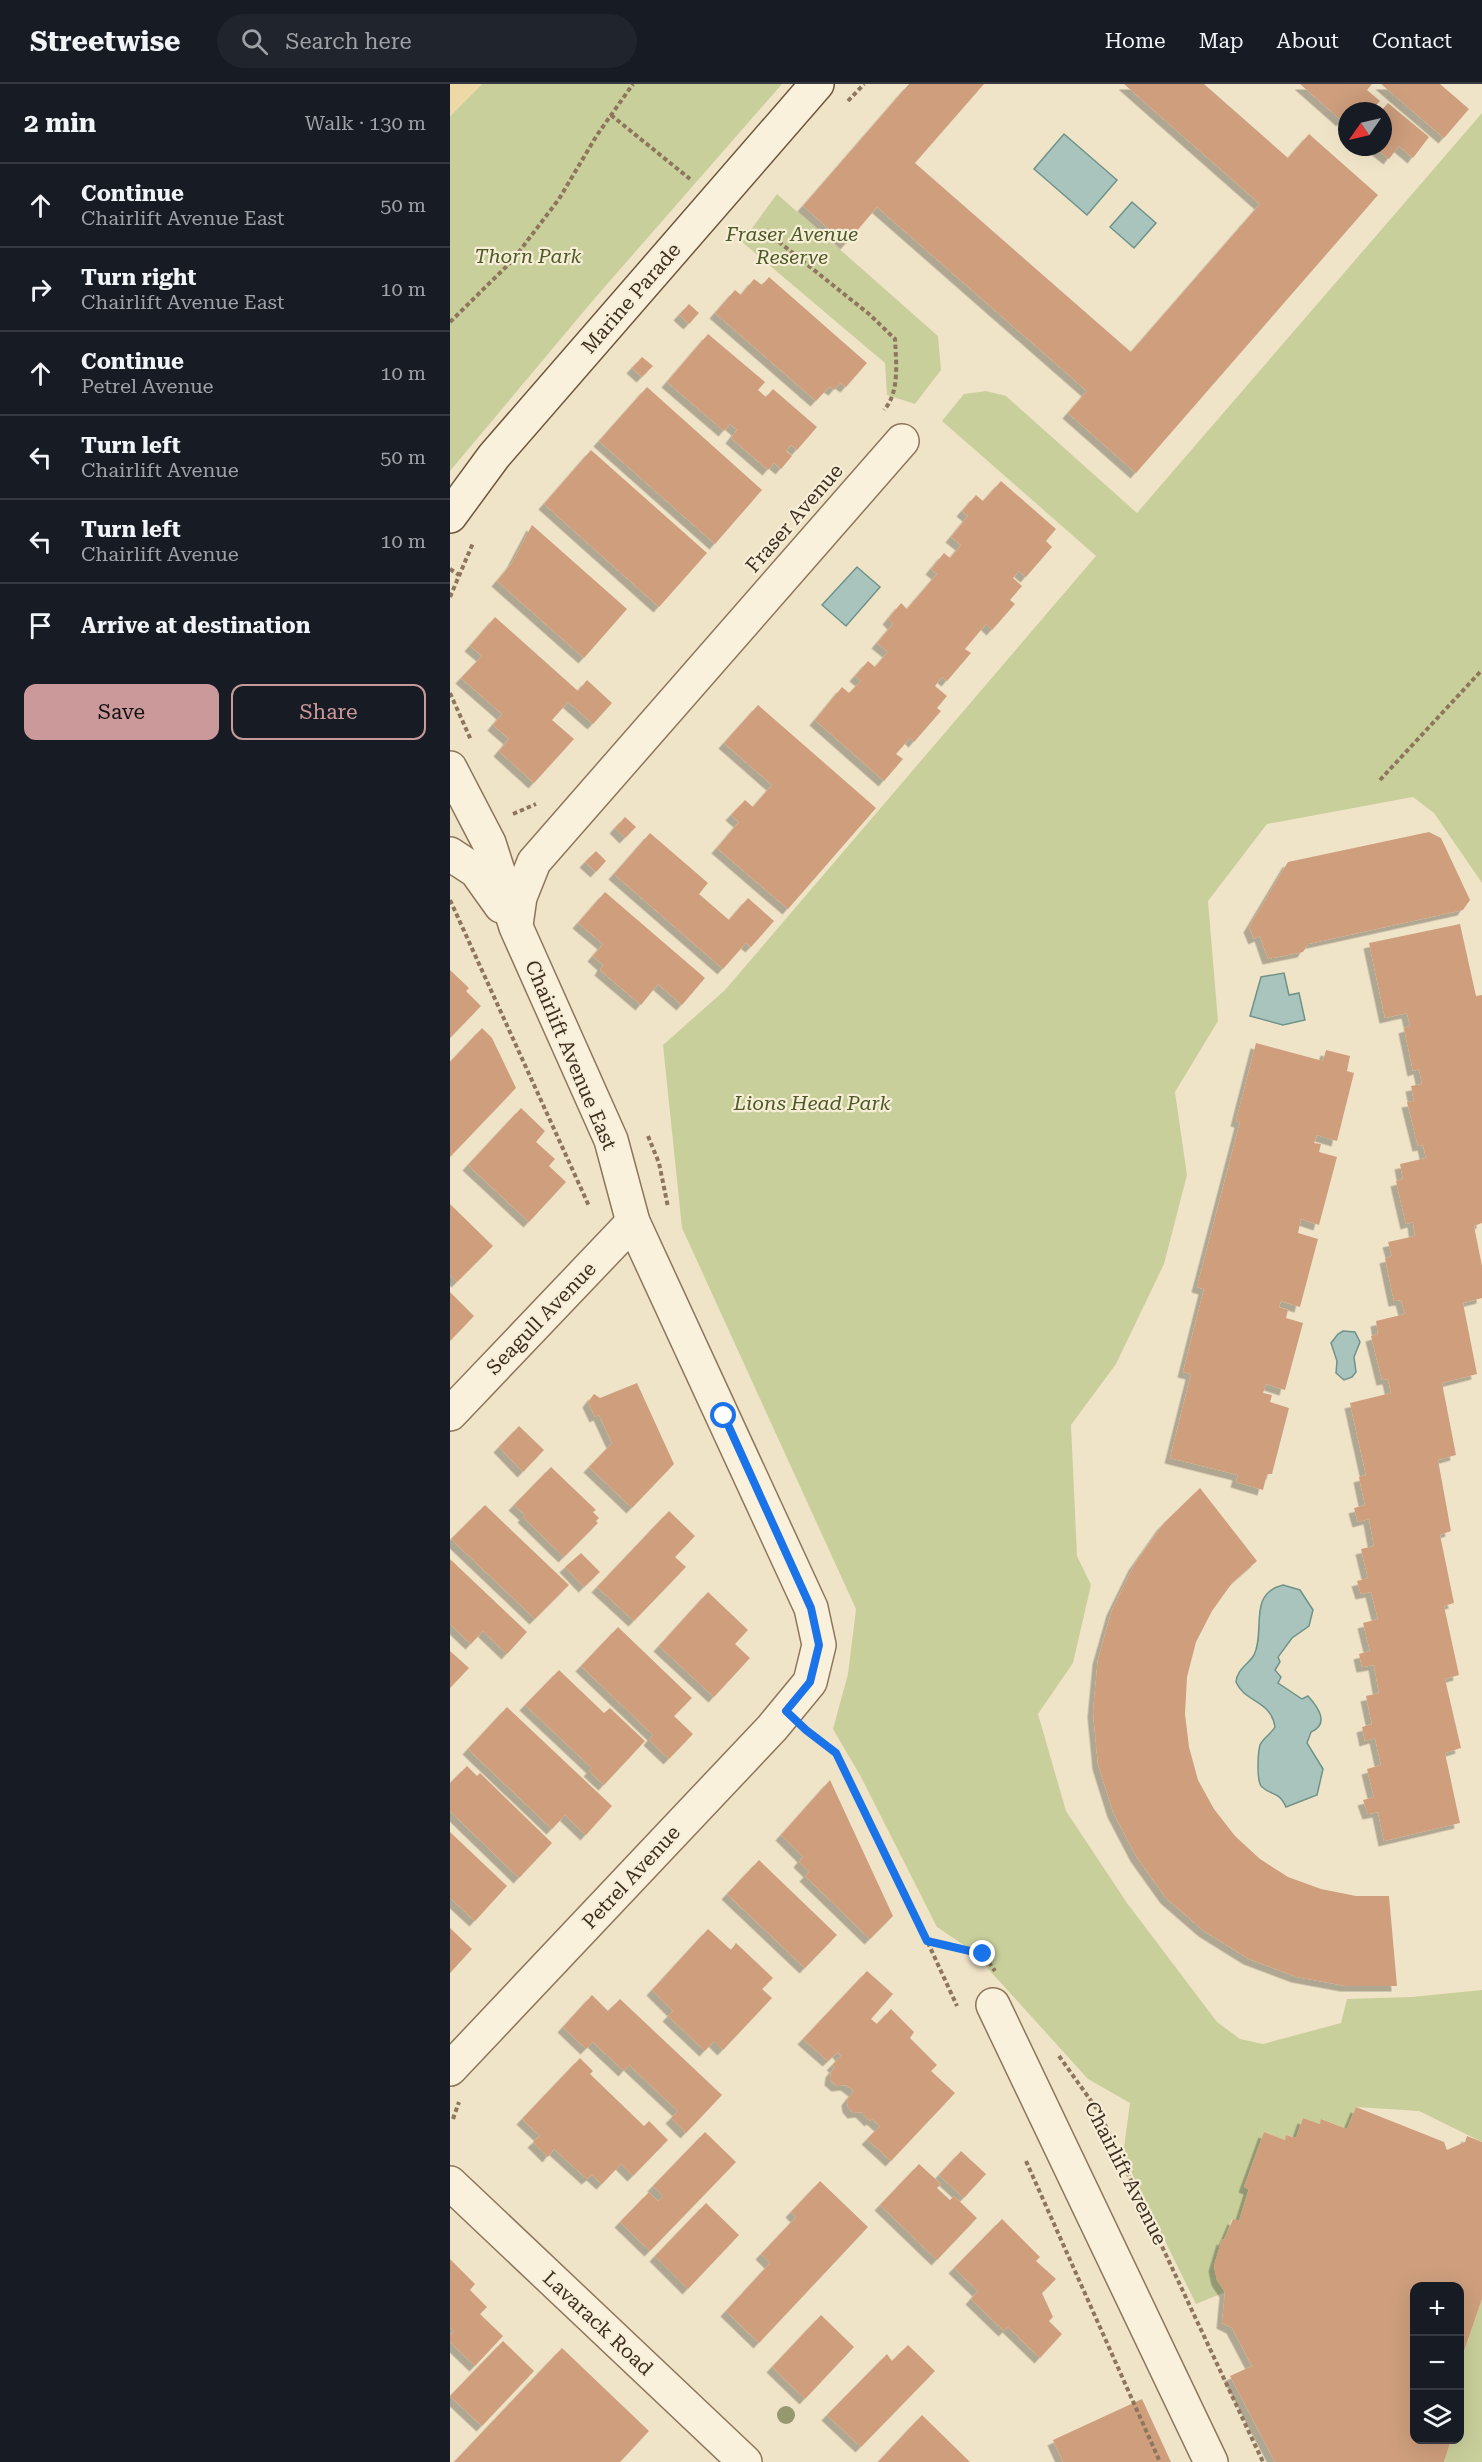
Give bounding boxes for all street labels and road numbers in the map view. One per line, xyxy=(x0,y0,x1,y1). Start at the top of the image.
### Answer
street label: Marine Parade xyxy=(576,238,686,358)
street label: Fraser Avenue xyxy=(740,459,848,577)
street label: Chairlift Avenue East xyxy=(520,957,622,1154)
street label: Seagull Avenue xyxy=(481,1257,601,1379)
street label: Petrel Avenue xyxy=(577,1820,685,1934)
street label: Chairlift Avenue xyxy=(1080,2097,1172,2249)
street label: Lavarack Road xyxy=(538,2266,658,2380)

